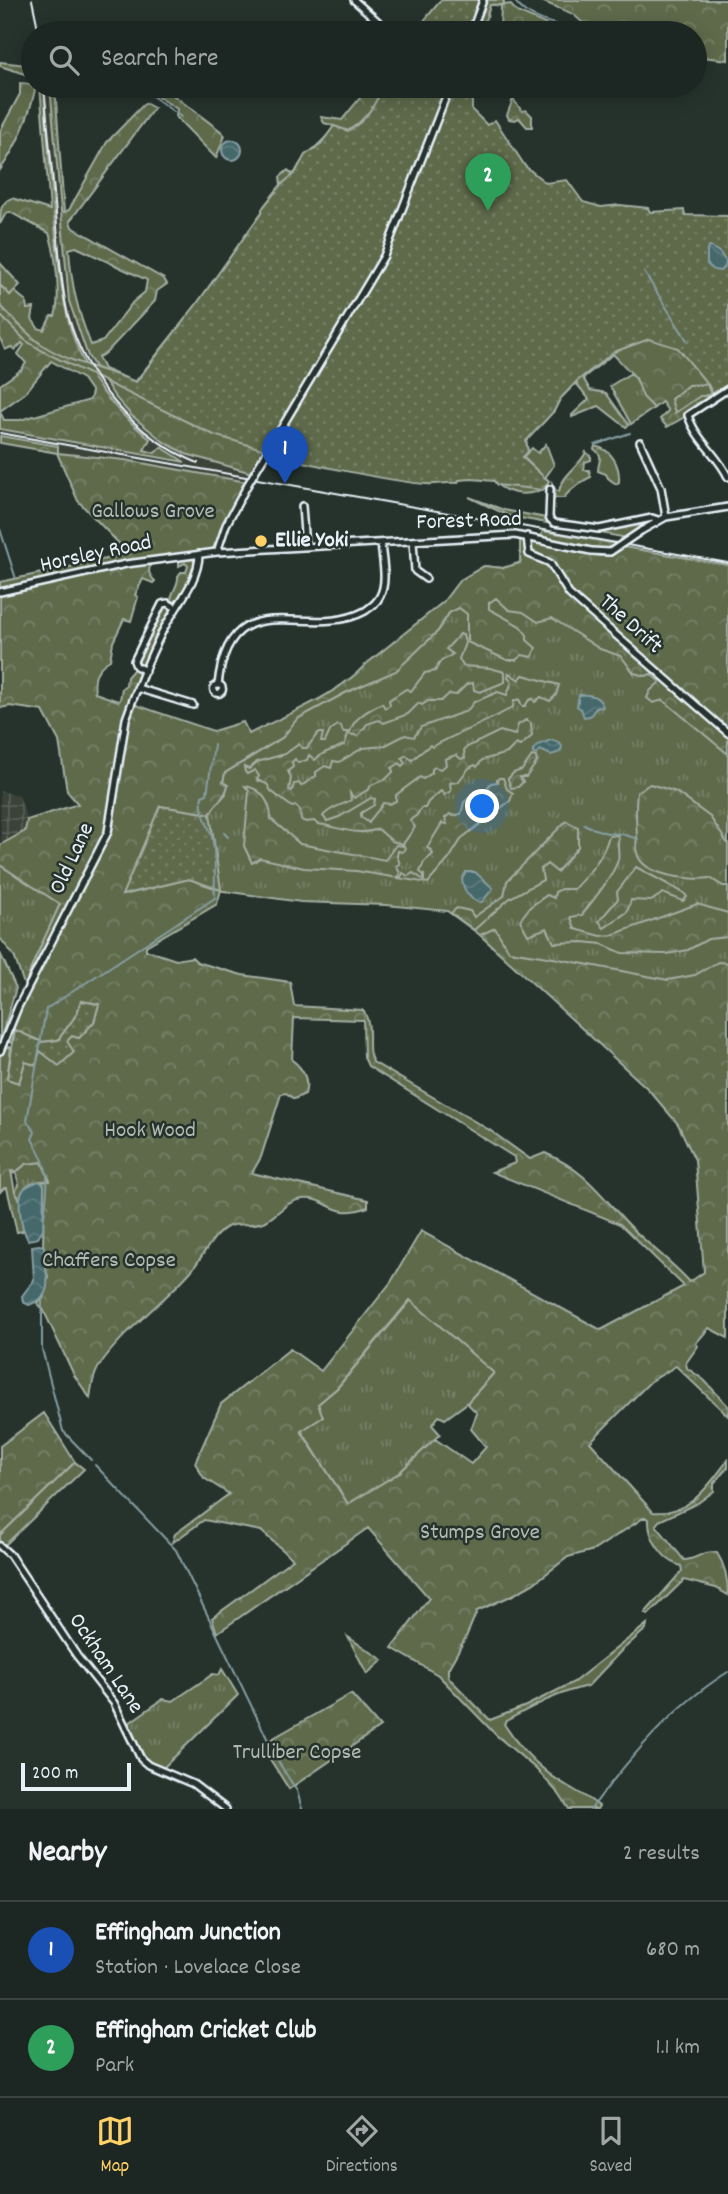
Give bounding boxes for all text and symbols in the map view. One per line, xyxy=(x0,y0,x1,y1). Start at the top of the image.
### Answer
search box xyxy=(21,21,707,98)
icon: search xyxy=(45,41,83,79)
text: Search here xyxy=(101,41,219,78)
pin: 2 xyxy=(465,153,511,211)
pin: 1 xyxy=(262,426,308,484)
park label: Gallows Grove xyxy=(91,496,215,529)
street label: Forest Road xyxy=(416,504,522,540)
place label: Ellie Yoki xyxy=(275,525,349,558)
street label: Horsley Road xyxy=(37,527,155,583)
marker: Ellie Yoki xyxy=(253,533,269,549)
street label: The Drift xyxy=(591,587,669,663)
your location xyxy=(465,789,499,823)
street label: Old Lane xyxy=(42,818,104,900)
park label: Hook Wood xyxy=(104,1115,196,1148)
park label: Chaffers Copse xyxy=(42,1245,176,1278)
park label: Stumps Grove xyxy=(420,1517,540,1550)
street label: Ockham Lane xyxy=(59,1607,151,1721)
park label: Trulliber Copse xyxy=(233,1737,361,1770)
scale bar xyxy=(21,1760,131,1792)
text: 200 m xyxy=(32,1761,78,1788)
text: Nearby xyxy=(28,1833,106,1876)
text: 2 results xyxy=(623,1838,700,1871)
text: Effingham Junction xyxy=(95,1915,281,1952)
text: 1 xyxy=(48,1934,54,1967)
text: 680 m xyxy=(646,1934,700,1967)
text: Station · Lovelace Close xyxy=(95,1952,301,1985)
text: Effingham Cricket Club xyxy=(95,2013,317,2050)
text: 2 xyxy=(46,2032,56,2065)
text: 1.1 km xyxy=(656,2032,700,2065)
text: Park xyxy=(95,2050,134,2083)
tab: Map xyxy=(96,2112,134,2181)
tab: Directions xyxy=(326,2112,398,2181)
tab: Saved xyxy=(590,2112,632,2181)

